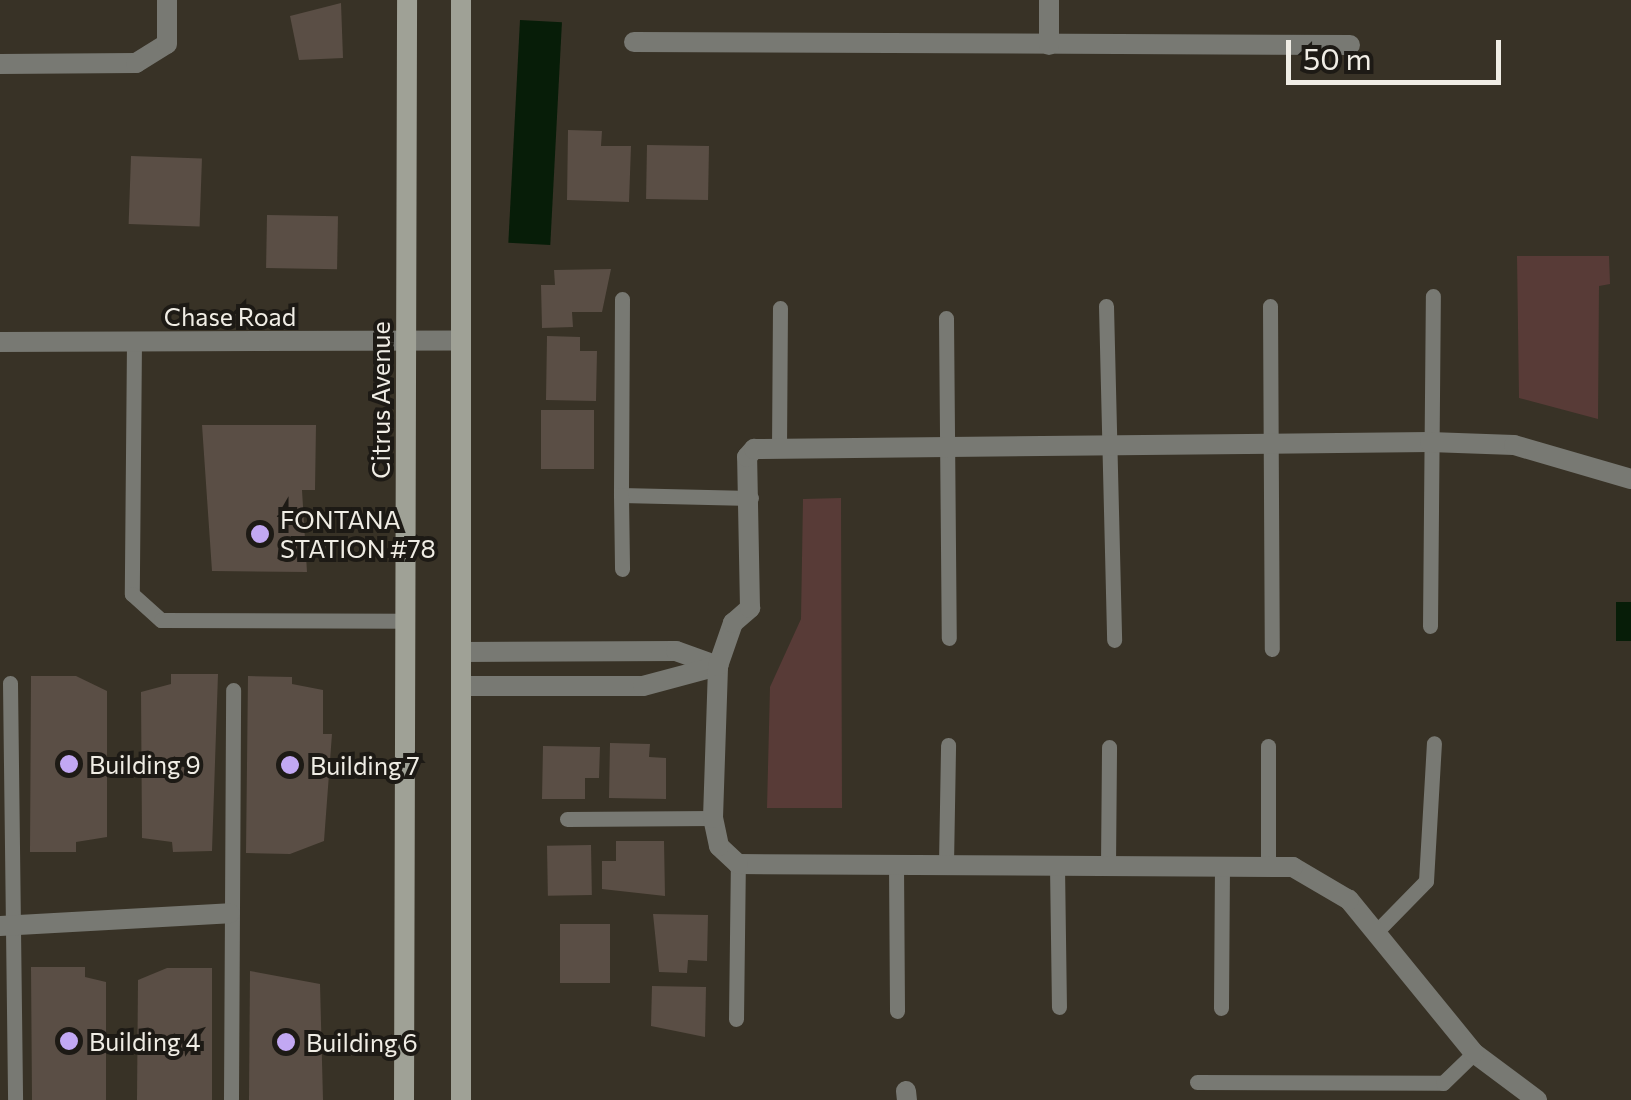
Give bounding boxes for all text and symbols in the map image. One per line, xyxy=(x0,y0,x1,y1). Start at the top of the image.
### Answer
scale bar xyxy=(1291,20,1506,82)
text: 50 m xyxy=(1303,39,1372,76)
street label: Chase Road xyxy=(164,301,296,331)
street label: Citrus Avenue xyxy=(365,321,395,479)
place label: FONTANA STATION #78 xyxy=(280,505,436,564)
marker: FONTANA STATION #78 xyxy=(249,523,271,545)
place label: Building 9 xyxy=(89,749,201,779)
place label: Building 7 xyxy=(310,750,420,780)
marker: Building 9 xyxy=(58,753,80,775)
marker: Building 7 xyxy=(279,754,301,776)
place label: Building 4 xyxy=(89,1026,200,1056)
place label: Building 6 xyxy=(306,1027,418,1057)
marker: Building 4 xyxy=(58,1030,80,1052)
marker: Building 6 xyxy=(275,1031,297,1053)

